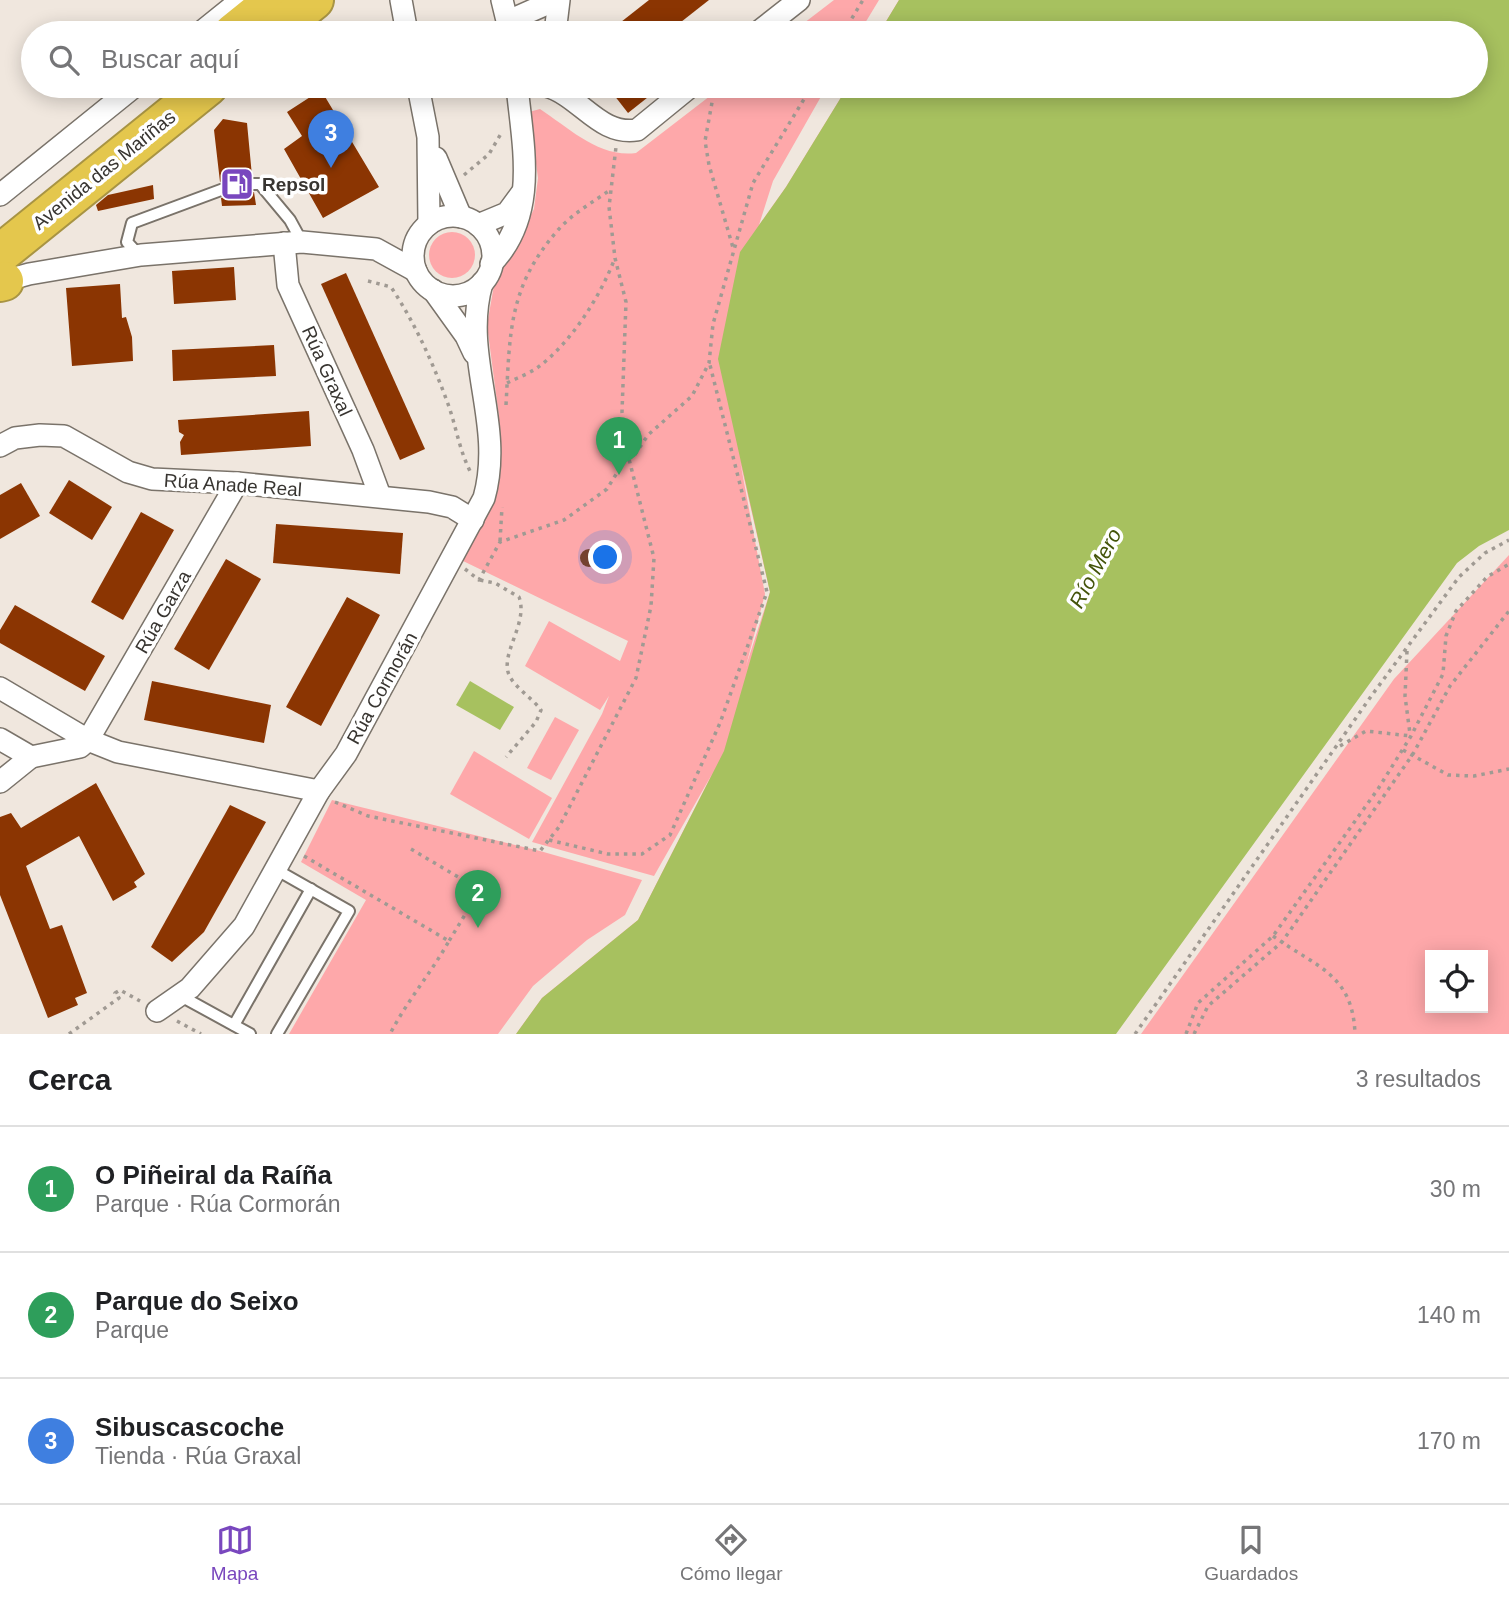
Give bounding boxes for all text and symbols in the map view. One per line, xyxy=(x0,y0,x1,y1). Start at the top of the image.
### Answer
search box xyxy=(21,21,1488,98)
icon: search xyxy=(45,41,83,79)
text: Buscar aquí xyxy=(101,44,240,74)
street label: Avenida das Mariñas xyxy=(29,106,179,234)
pin: 3 xyxy=(308,110,354,168)
fuel station icon: Repsol xyxy=(218,165,256,203)
place label: Repsol xyxy=(262,174,325,195)
street label: Rúa Graxal xyxy=(298,323,356,419)
pin: 1 xyxy=(596,417,642,475)
street label: Rúa Anade Real xyxy=(163,470,303,500)
water label: Río Mero xyxy=(1065,524,1126,612)
your location xyxy=(588,540,622,574)
street label: Rúa Garza xyxy=(131,567,195,657)
street label: Rúa Cormorán xyxy=(343,628,421,748)
pin: 2 xyxy=(455,870,501,928)
map controls xyxy=(1425,950,1488,1013)
button: locate xyxy=(1425,950,1488,1013)
text: Cerca xyxy=(28,1063,111,1096)
text: 3 resultados xyxy=(1356,1066,1481,1092)
text: O Piñeiral da Raíña xyxy=(95,1160,332,1190)
text: 1 xyxy=(45,1176,57,1202)
text: 30 m xyxy=(1430,1176,1481,1202)
text: Parque · Rúa Cormorán xyxy=(95,1191,340,1217)
text: Parque do Seixo xyxy=(95,1286,299,1316)
text: 2 xyxy=(45,1302,57,1328)
text: 140 m xyxy=(1417,1302,1481,1328)
text: Parque xyxy=(95,1317,169,1343)
text: Sibuscascoche xyxy=(95,1412,284,1442)
text: 3 xyxy=(45,1428,57,1454)
text: 170 m xyxy=(1417,1428,1481,1454)
text: Tienda · Rúa Graxal xyxy=(95,1443,301,1469)
tab: Mapa xyxy=(211,1521,258,1585)
tab: Cómo llegar xyxy=(680,1521,782,1585)
tab: Guardados xyxy=(1204,1521,1298,1585)

